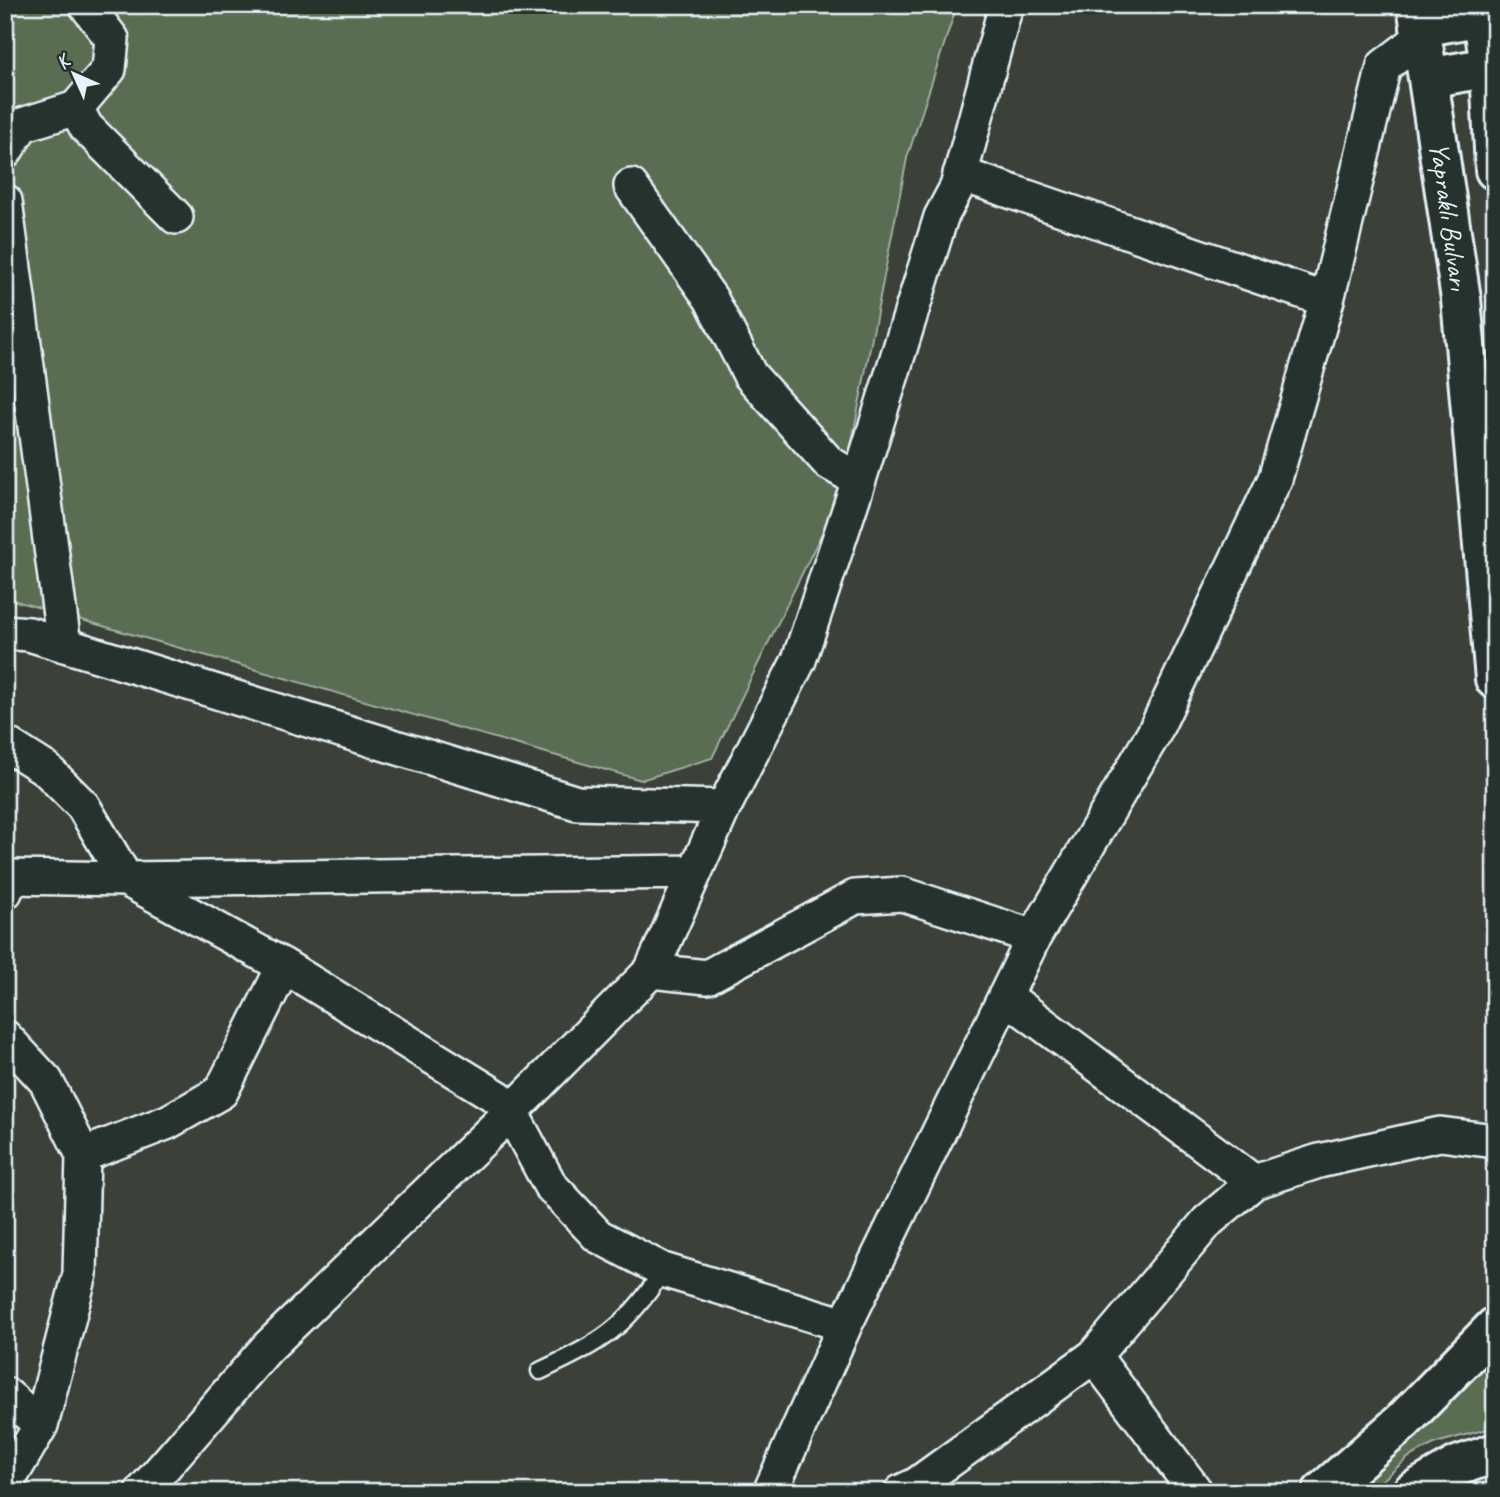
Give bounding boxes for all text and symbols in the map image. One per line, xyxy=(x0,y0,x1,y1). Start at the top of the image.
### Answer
north arrow xyxy=(38,38,108,108)
text: K xyxy=(51,48,78,75)
street label: Yapraklı Bulvarı xyxy=(1422,140,1477,294)

